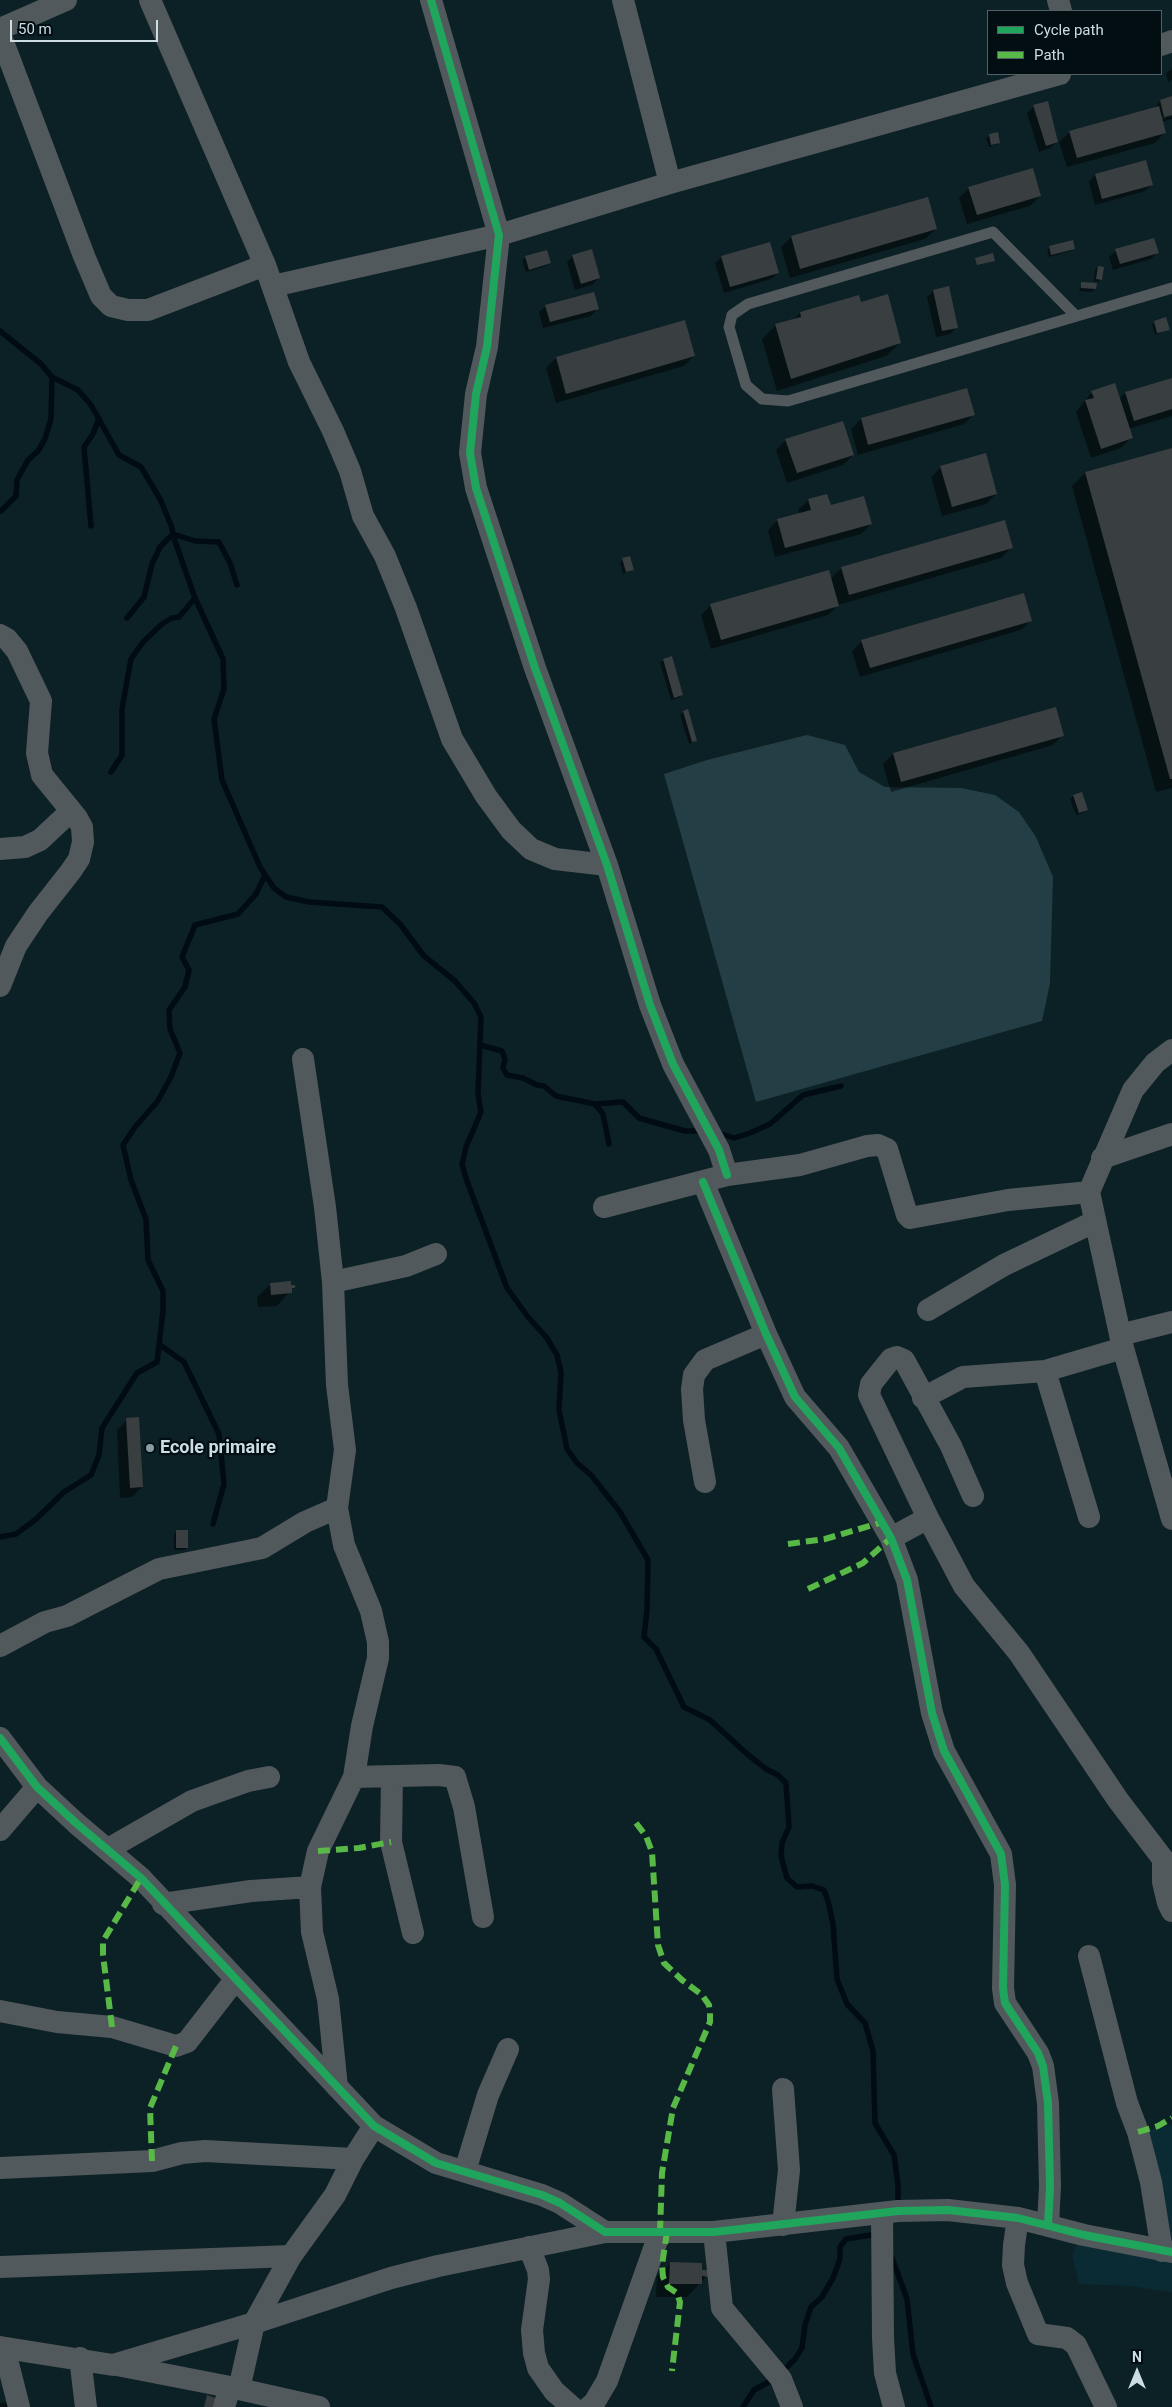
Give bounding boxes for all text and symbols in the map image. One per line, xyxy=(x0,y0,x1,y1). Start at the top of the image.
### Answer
scale bar xyxy=(12,10,160,42)
legend xyxy=(987,10,1162,75)
text: 50 m xyxy=(18,20,52,38)
text: Cycle path xyxy=(1034,21,1104,39)
text: Path xyxy=(1034,46,1065,64)
place label: Ecole primaire xyxy=(160,1437,276,1459)
marker: Ecole primaire xyxy=(144,1442,156,1454)
north arrow xyxy=(1112,2347,1162,2397)
text: N xyxy=(1132,2349,1142,2365)

